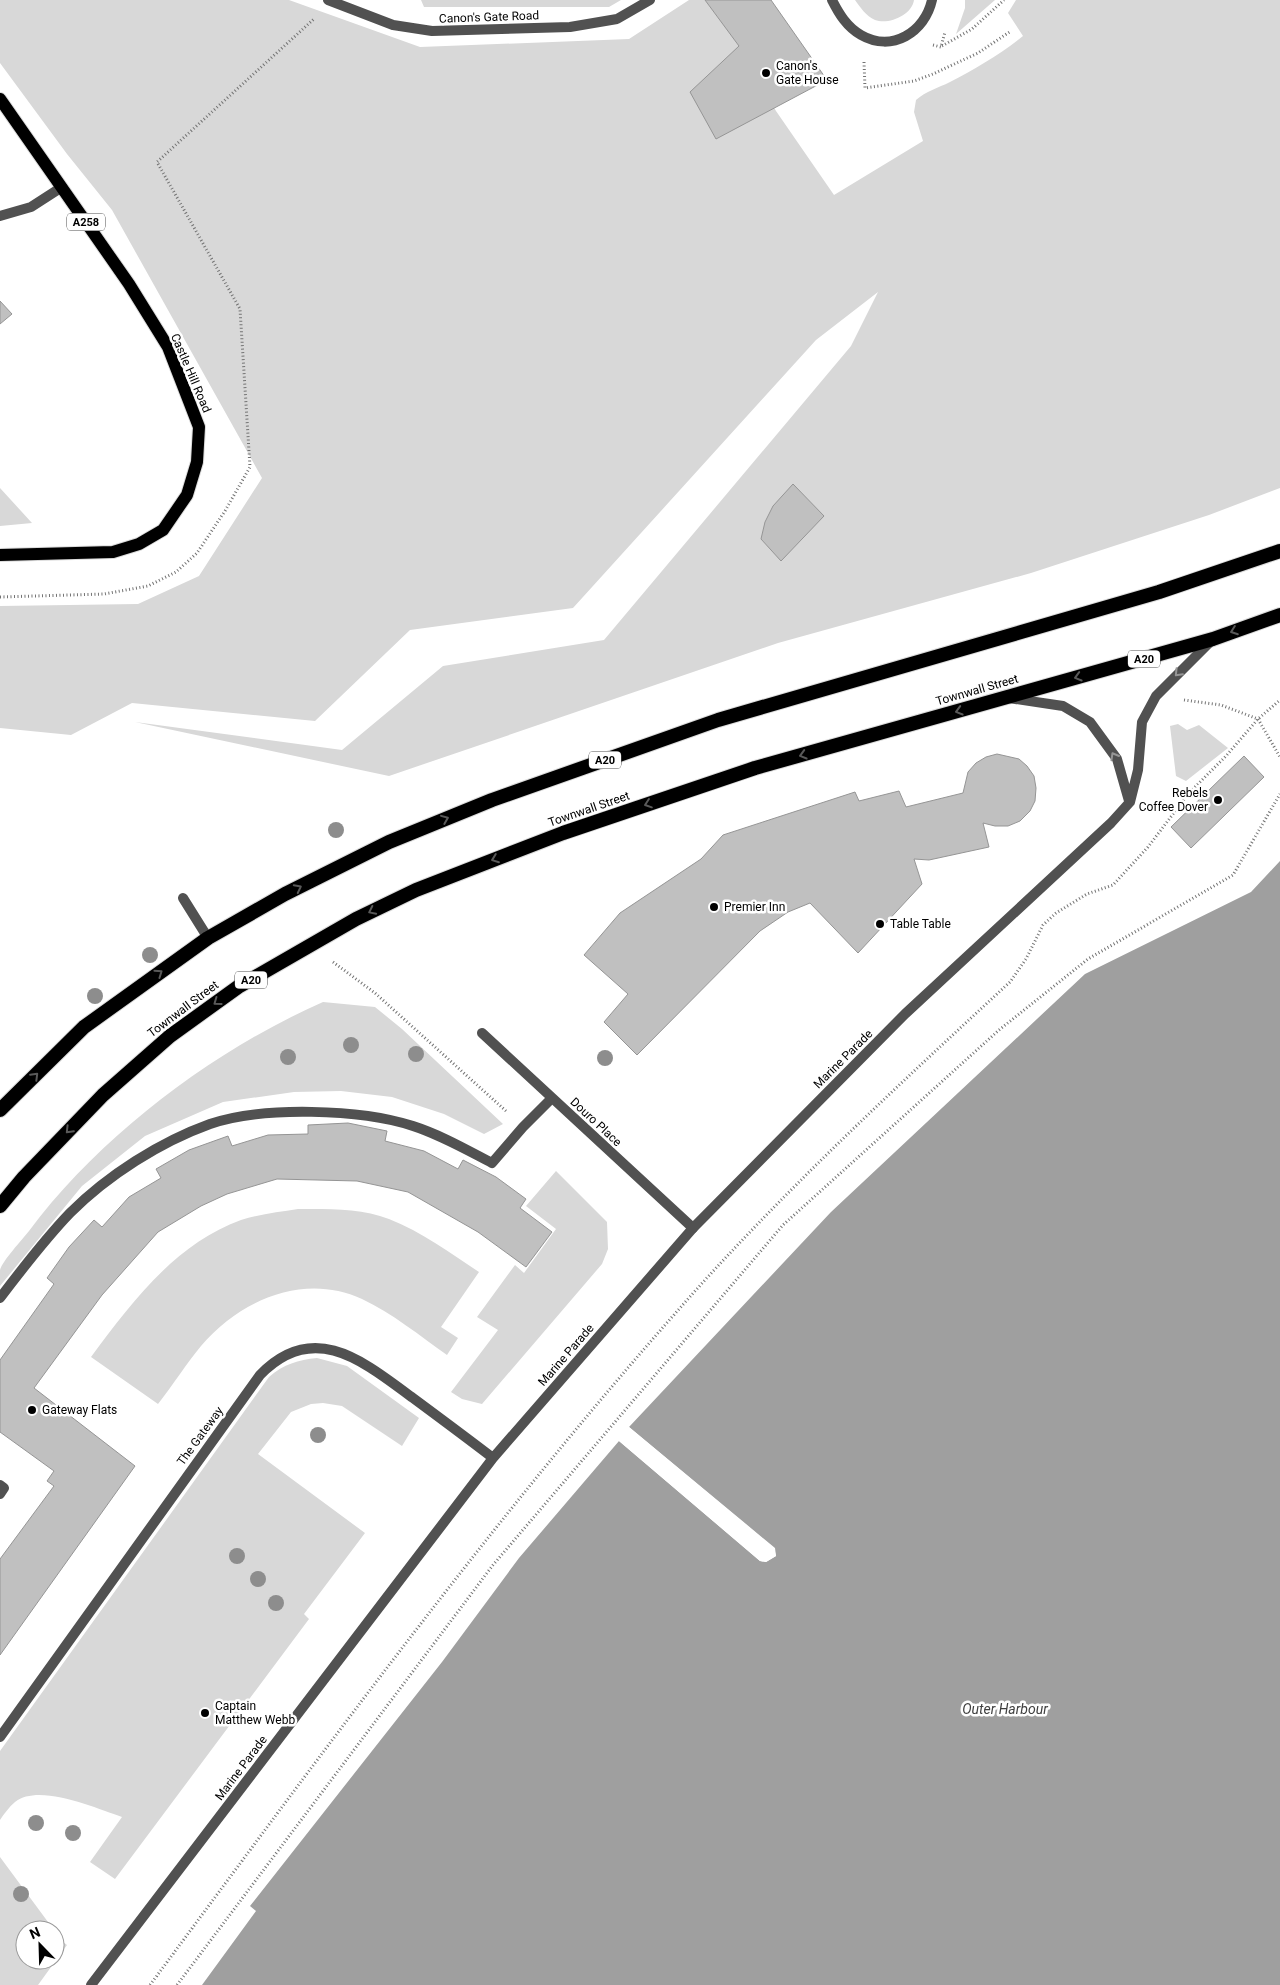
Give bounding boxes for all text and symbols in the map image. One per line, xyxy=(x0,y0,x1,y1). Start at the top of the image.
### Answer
street label: Canon's Gate Road xyxy=(439,8,539,26)
place label: Canon's Gate House xyxy=(776,59,839,87)
marker: Canon's Gate House xyxy=(760,67,772,79)
road number: A258 xyxy=(67,213,105,230)
street label: Castle Hill Road xyxy=(168,331,214,415)
one-way arrow xyxy=(1230,626,1239,636)
road number: A20 xyxy=(1128,651,1160,668)
one-way arrow xyxy=(1175,667,1184,676)
street label: Townwall Street xyxy=(934,672,1020,708)
one-way arrow xyxy=(1075,672,1083,682)
one-way arrow xyxy=(956,705,964,715)
one-way arrow xyxy=(799,749,807,759)
road number: A20 xyxy=(589,752,621,768)
one-way arrow xyxy=(1110,753,1120,762)
place label: Rebels Coffee Dover xyxy=(1139,786,1208,814)
street label: Townwall Street xyxy=(546,789,632,829)
marker: Rebels Coffee Dover xyxy=(1212,794,1224,806)
one-way arrow xyxy=(644,798,653,808)
one-way arrow xyxy=(440,815,449,825)
one-way arrow xyxy=(491,853,500,863)
one-way arrow xyxy=(292,884,301,894)
place label: Premier Inn xyxy=(724,900,785,914)
marker: Premier Inn xyxy=(708,901,720,913)
one-way arrow xyxy=(368,905,377,915)
place label: Table Table xyxy=(890,917,951,931)
marker: Table Table xyxy=(874,918,886,930)
one-way arrow xyxy=(154,970,163,979)
road number: A20 xyxy=(235,972,267,988)
street label: Townwall Street xyxy=(145,978,221,1040)
one-way arrow xyxy=(213,996,223,1005)
street label: Marine Parade xyxy=(811,1027,875,1091)
one-way arrow xyxy=(29,1073,38,1082)
street label: Douro Place xyxy=(568,1095,624,1149)
one-way arrow xyxy=(66,1125,75,1134)
street label: Marine Parade xyxy=(535,1321,597,1389)
place label: Gateway Flats xyxy=(42,1403,117,1417)
marker: Gateway Flats xyxy=(26,1404,38,1416)
street label: The Gateway xyxy=(174,1404,226,1468)
place label: Captain Matthew Webb xyxy=(215,1699,295,1727)
water label: Outer Harbour xyxy=(962,1701,1048,1717)
marker: Captain Matthew Webb xyxy=(199,1707,211,1719)
street label: Marine Parade xyxy=(212,1733,270,1803)
north arrow xyxy=(15,1920,65,1970)
text: N xyxy=(27,1924,43,1942)

